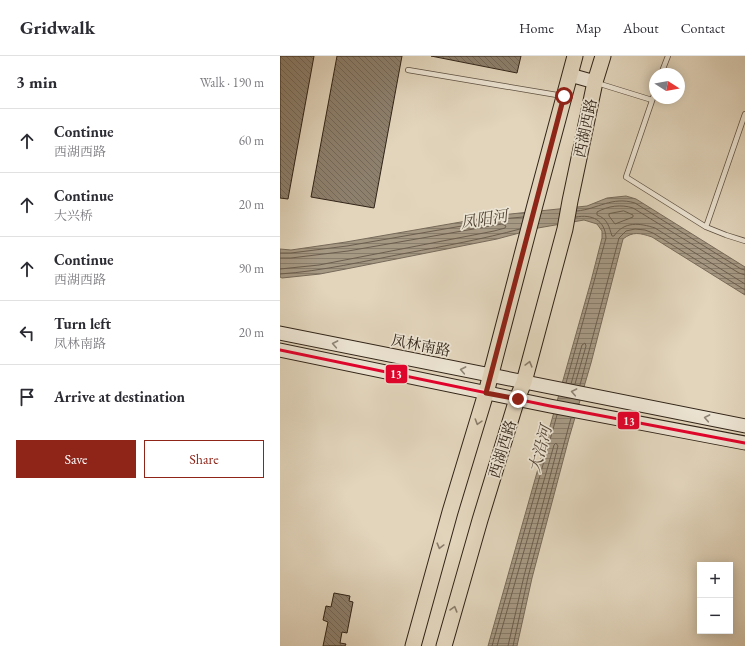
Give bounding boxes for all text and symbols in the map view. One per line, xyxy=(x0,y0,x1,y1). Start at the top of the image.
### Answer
text: Gridwalk xyxy=(20,15,95,40)
text: Home xyxy=(519,19,554,37)
text: Map xyxy=(576,19,601,37)
text: About xyxy=(623,19,659,37)
text: Contact xyxy=(681,19,725,37)
north arrow xyxy=(649,68,685,104)
text: 3 min xyxy=(16,71,57,93)
text: Walk · 190 m xyxy=(200,74,264,91)
route start xyxy=(555,87,573,105)
street label: 西湖西路 xyxy=(569,97,601,159)
text: Continue xyxy=(54,122,114,141)
icon: ahead xyxy=(16,130,38,152)
text: 60 m xyxy=(239,132,264,149)
text: 西湖西路 xyxy=(54,143,106,160)
text: Continue xyxy=(54,186,114,205)
icon: ahead xyxy=(16,194,38,216)
text: 20 m xyxy=(239,196,264,213)
water label: 凤阳河 xyxy=(459,204,512,233)
text: 大兴桥 xyxy=(54,207,93,224)
text: Continue xyxy=(54,250,114,269)
icon: ahead xyxy=(16,258,38,280)
text: 90 m xyxy=(239,260,264,277)
text: 西湖西路 xyxy=(54,271,106,288)
text: Turn left xyxy=(54,314,111,333)
icon: left xyxy=(16,322,38,344)
text: 20 m xyxy=(239,324,264,341)
street label: 凤林南路 xyxy=(390,330,452,360)
text: 凤林南路 xyxy=(54,335,106,352)
one-way arrow xyxy=(332,340,338,349)
one-way arrow xyxy=(524,360,533,367)
line badge: 13 xyxy=(385,364,408,384)
one-way arrow xyxy=(460,366,466,374)
text: 13 xyxy=(390,367,402,381)
icon: arrive xyxy=(16,386,38,408)
text: Arrive at destination xyxy=(54,387,185,406)
one-way arrow xyxy=(571,388,577,397)
route end xyxy=(509,390,527,408)
line badge: 13 xyxy=(617,411,640,430)
text: 13 xyxy=(623,414,635,428)
one-way arrow xyxy=(704,414,710,423)
one-way arrow xyxy=(474,418,482,425)
street label: 西湖西路 xyxy=(484,418,520,480)
water label: 大沿河 xyxy=(524,420,557,475)
button: Save xyxy=(16,440,136,478)
button: Share xyxy=(144,440,264,478)
one-way arrow xyxy=(437,543,445,550)
map controls xyxy=(697,562,733,634)
button: + xyxy=(697,562,733,598)
button: − xyxy=(697,598,733,634)
one-way arrow xyxy=(450,605,458,612)

